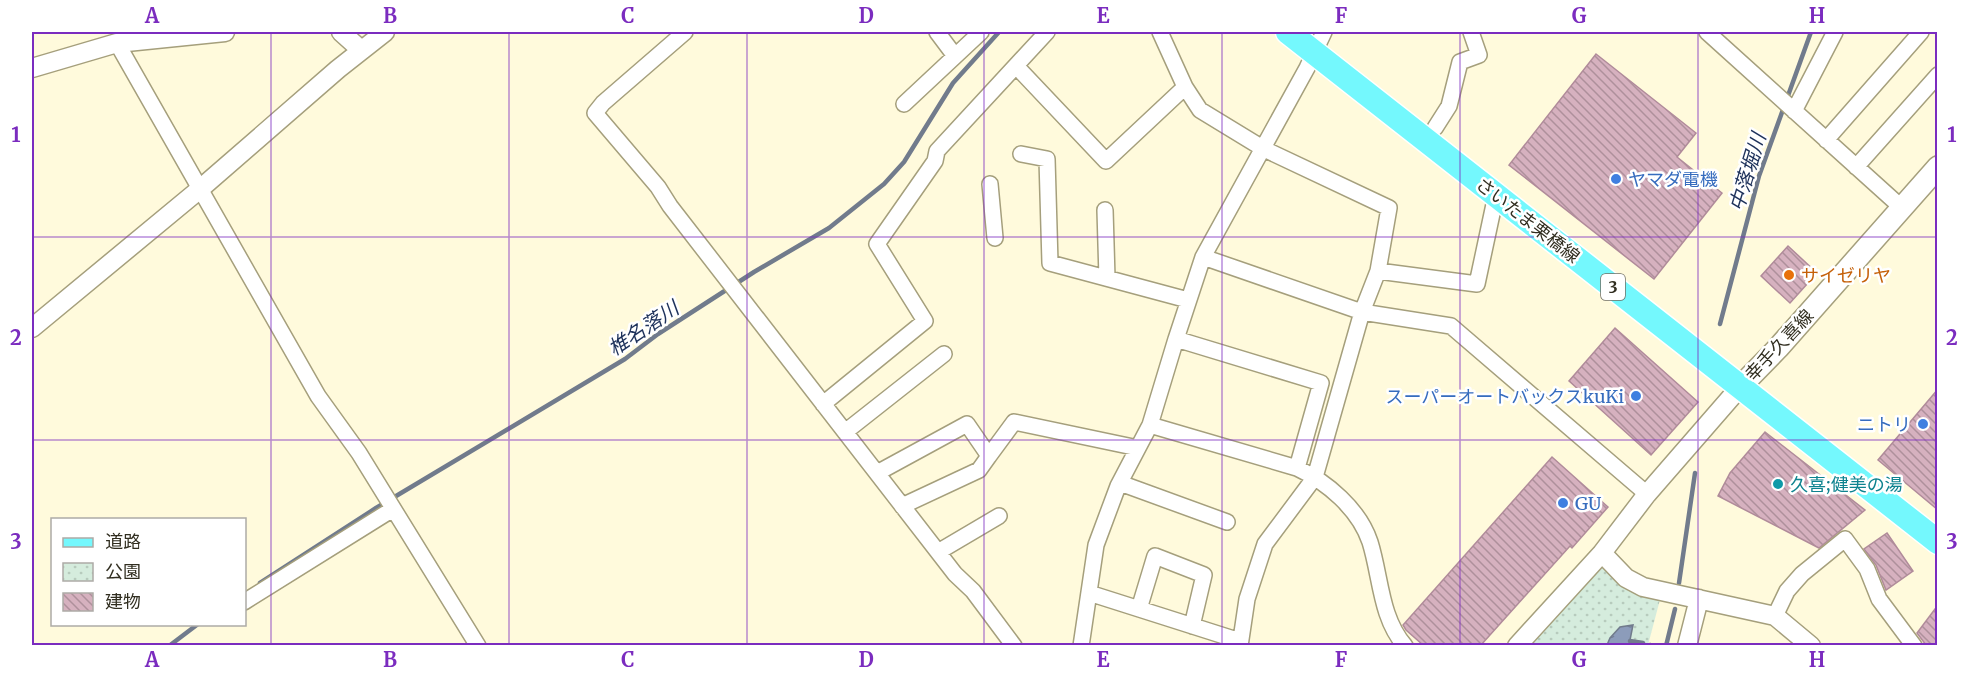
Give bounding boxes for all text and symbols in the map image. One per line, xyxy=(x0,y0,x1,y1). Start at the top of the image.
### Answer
text: A xyxy=(144,3,160,28)
text: B xyxy=(383,3,397,28)
text: C xyxy=(621,3,635,28)
text: D xyxy=(858,3,874,28)
text: E xyxy=(1096,3,1110,28)
text: F xyxy=(1335,3,1348,28)
text: G xyxy=(1572,3,1587,28)
text: H xyxy=(1809,3,1825,28)
text: 1 xyxy=(11,122,21,147)
text: 1 xyxy=(1947,122,1957,147)
water label: 中落堀川 xyxy=(1723,128,1771,214)
place label: ヤマダ電機 xyxy=(1628,168,1718,191)
street label: さいたま栗橋線 xyxy=(1471,172,1585,268)
marker: ヤマダ電機 xyxy=(1609,172,1623,186)
place label: サイゼリヤ xyxy=(1801,264,1891,287)
marker: サイゼリヤ xyxy=(1782,268,1796,282)
road number: 3 xyxy=(1601,274,1625,300)
water label: 椎名落川 xyxy=(603,294,685,361)
street label: 幸手久喜線 xyxy=(1740,304,1818,386)
text: 2 xyxy=(10,325,22,350)
text: 2 xyxy=(1946,325,1958,350)
place label: スーパーオートバックスkuKi xyxy=(1385,385,1624,408)
marker: スーパーオートバックスkuKi xyxy=(1629,389,1643,403)
place label: ニトリ xyxy=(1857,413,1911,436)
marker: ニトリ xyxy=(1916,417,1930,431)
place label: 久喜;健美の湯 xyxy=(1790,473,1903,496)
marker: 久喜;健美の湯 xyxy=(1771,477,1785,491)
place label: GU xyxy=(1575,492,1602,515)
marker: GU xyxy=(1556,496,1570,510)
legend xyxy=(51,518,246,626)
text: 3 xyxy=(10,529,22,554)
text: 3 xyxy=(1946,529,1958,554)
text: 道路 xyxy=(105,530,141,553)
text: 公園 xyxy=(105,560,141,583)
text: 建物 xyxy=(105,590,141,613)
text: A xyxy=(144,647,160,672)
text: B xyxy=(383,647,397,672)
text: C xyxy=(621,647,635,672)
text: D xyxy=(858,647,874,672)
text: E xyxy=(1096,647,1110,672)
text: F xyxy=(1335,647,1348,672)
text: G xyxy=(1572,647,1587,672)
text: H xyxy=(1809,647,1825,672)

